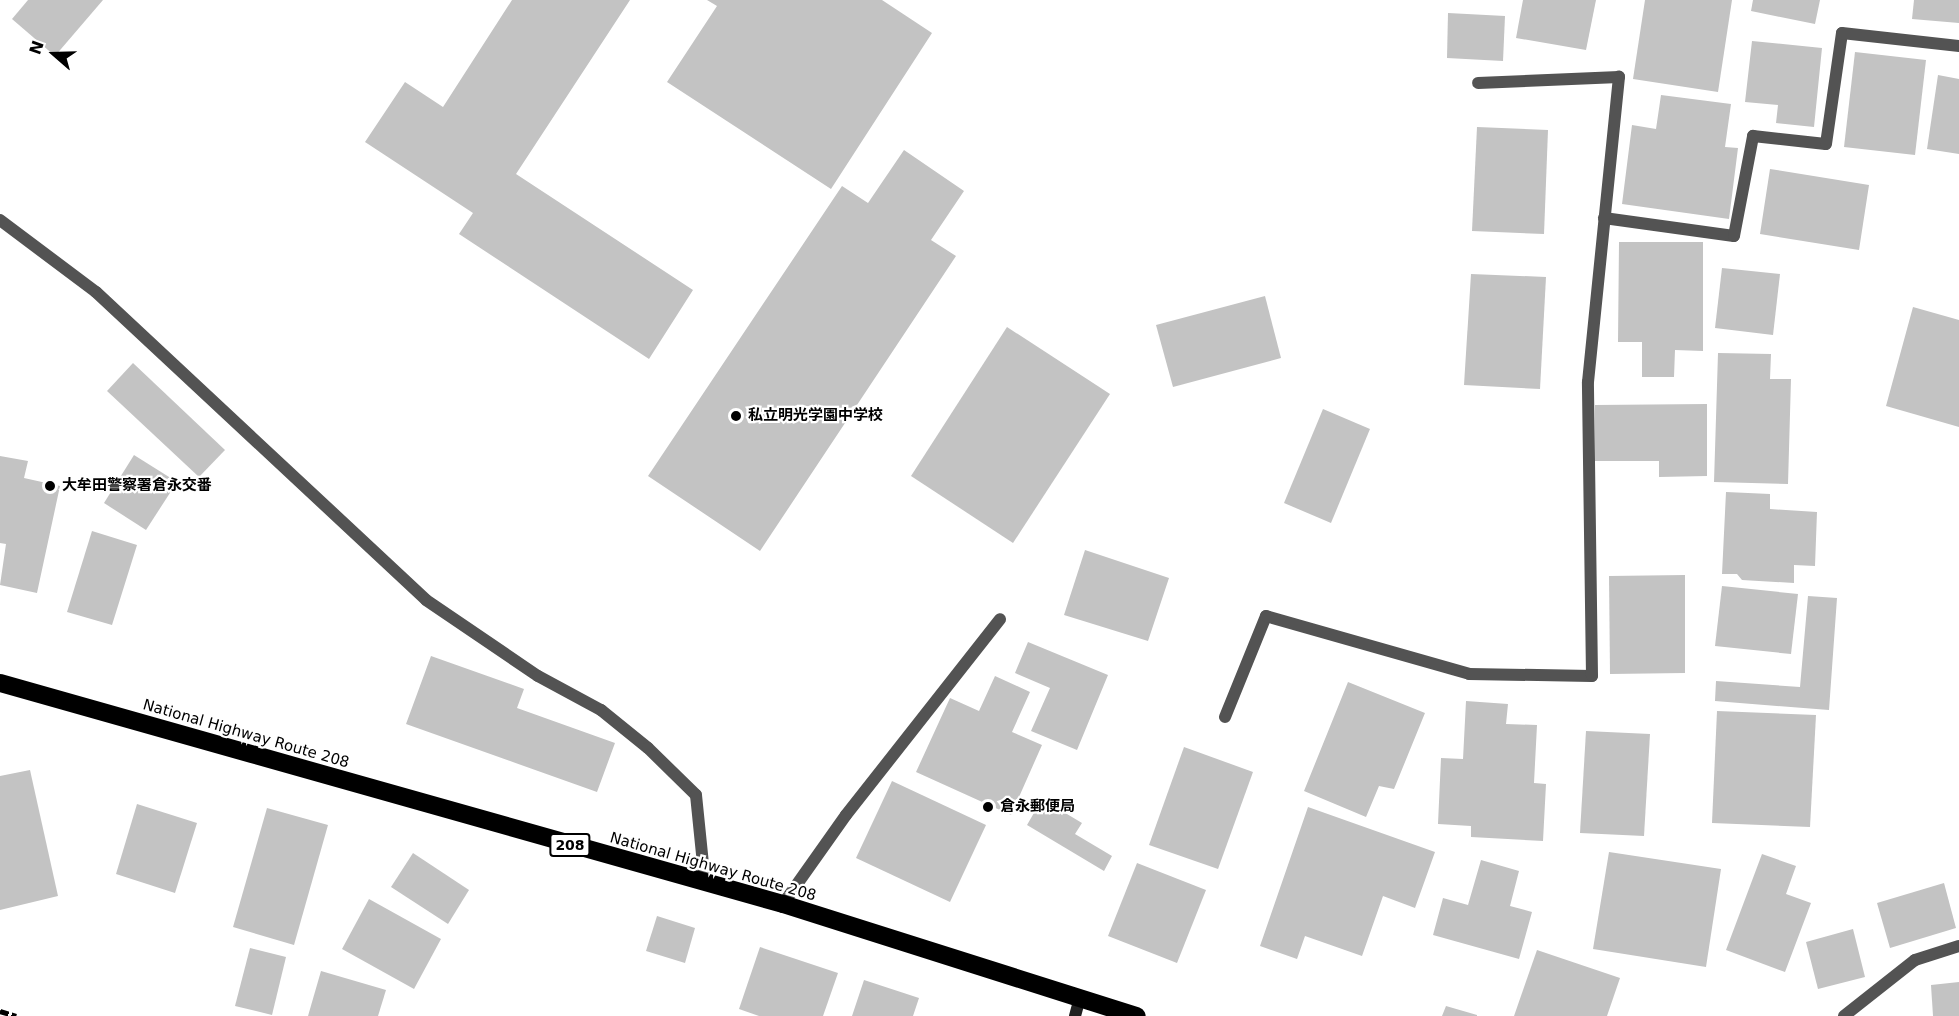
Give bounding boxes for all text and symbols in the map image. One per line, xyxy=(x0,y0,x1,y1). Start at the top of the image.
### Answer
north arrow xyxy=(24,24,84,84)
text: N xyxy=(25,38,48,57)
place label: 私立明光学園中学校 xyxy=(748,407,883,425)
marker: 私立明光学園中学校 xyxy=(729,409,743,423)
place label: 大牟田警察署倉永交番 xyxy=(62,477,212,495)
marker: 大牟田警察署倉永交番 xyxy=(43,479,57,493)
street label: National Highway Route 208 xyxy=(141,696,351,772)
place label: 倉永郵便局 xyxy=(1000,798,1075,816)
marker: 倉永郵便局 xyxy=(981,800,995,814)
street label: National Highway Route 208 xyxy=(608,829,818,905)
road number: 208 xyxy=(549,834,591,856)

